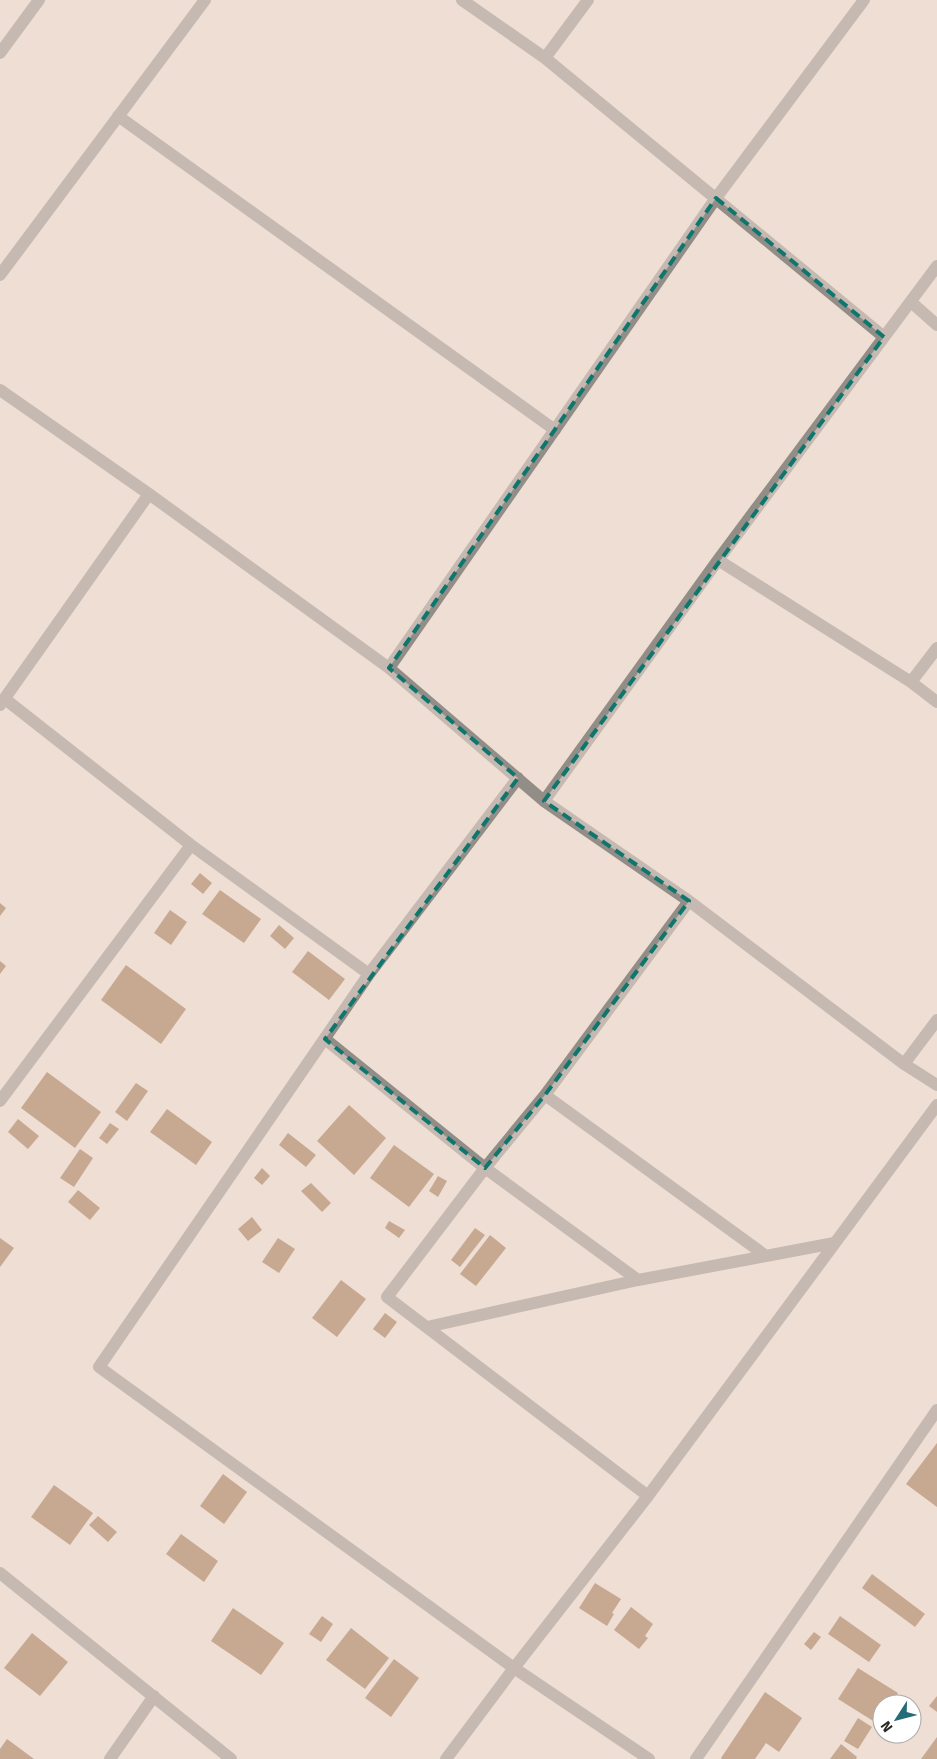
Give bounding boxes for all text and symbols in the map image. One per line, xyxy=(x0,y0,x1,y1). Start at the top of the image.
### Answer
north arrow xyxy=(872,1694,922,1744)
text: N xyxy=(877,1718,896,1735)

